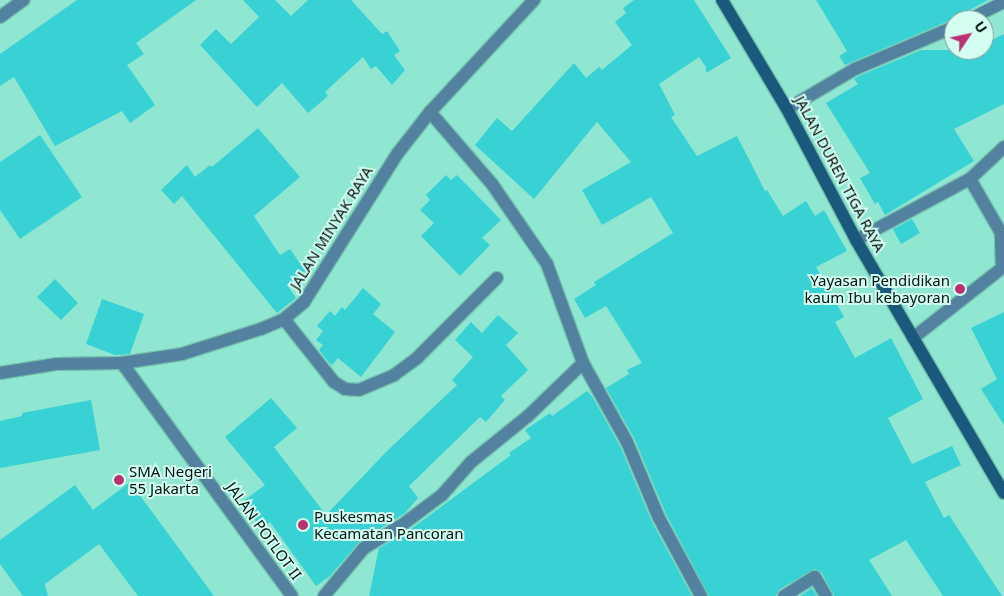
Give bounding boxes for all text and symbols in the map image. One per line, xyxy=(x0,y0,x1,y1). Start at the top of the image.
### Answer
north arrow xyxy=(944,10,994,60)
text: U xyxy=(970,17,992,37)
street label: JALAN DUREN TIGA RAYA xyxy=(791,93,889,255)
street label: JALAN MINYAK RAYA xyxy=(286,163,376,293)
place label: Yayasan Pendidikan kaum Ibu kebayoran xyxy=(804,271,950,306)
marker: Yayasan Pendidikan kaum Ibu kebayoran xyxy=(954,283,966,295)
place label: SMA Negeri 55 Jakarta xyxy=(129,462,212,497)
marker: SMA Negeri 55 Jakarta xyxy=(113,474,125,486)
street label: JALAN POTLOT II xyxy=(223,479,305,583)
place label: Puskesmas Kecamatan Pancoran xyxy=(314,507,463,542)
marker: Puskesmas Kecamatan Pancoran xyxy=(296,518,310,532)

